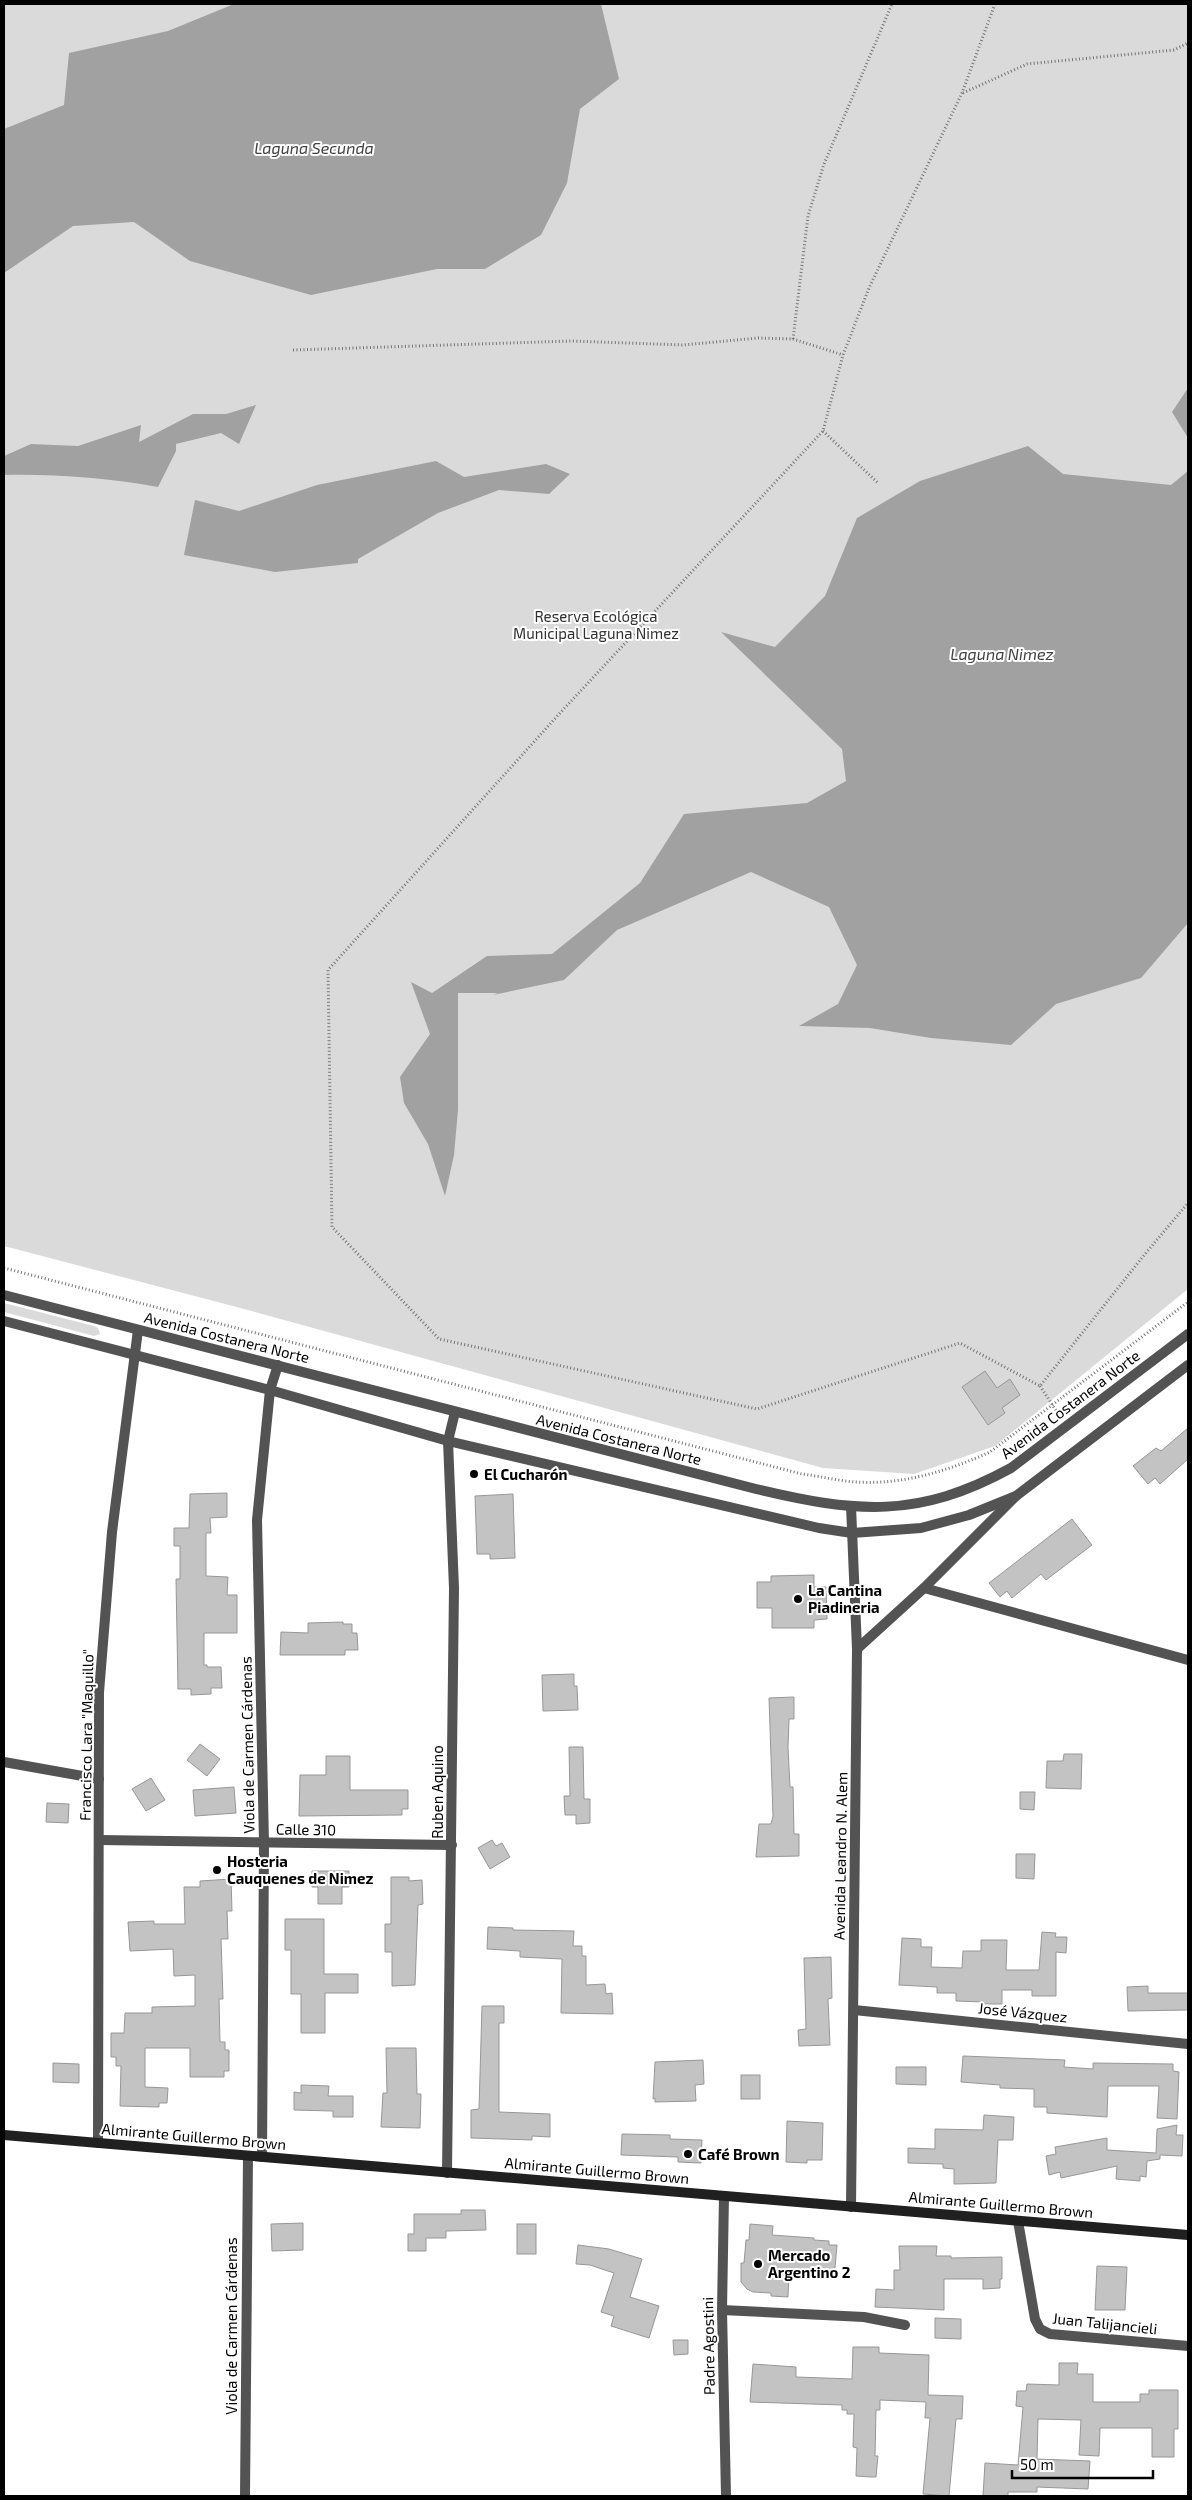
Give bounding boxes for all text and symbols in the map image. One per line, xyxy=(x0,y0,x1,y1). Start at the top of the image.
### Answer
water label: Laguna Secunda xyxy=(254,138,374,157)
park label: Reserva Ecológica Municipal Laguna Nimez xyxy=(513,607,679,642)
water label: Laguna Nimez xyxy=(950,644,1054,663)
street label: Avenida Costanera Norte xyxy=(143,1308,311,1366)
street label: Avenida Costanera Norte xyxy=(997,1346,1143,1462)
street label: Avenida Costanera Norte xyxy=(535,1410,703,1468)
place label: El Cucharón xyxy=(484,1465,568,1483)
marker: El Cucharón xyxy=(468,1468,480,1480)
place label: La Cantina Piadineria xyxy=(808,1581,882,1616)
marker: La Cantina Piadineria xyxy=(792,1593,804,1605)
street label: Francisco Lara "Maquillo" xyxy=(76,1649,96,1821)
street label: Viola de Carmen Cárdenas xyxy=(236,1656,258,1834)
street label: Ruben Aquino xyxy=(428,1745,446,1839)
street label: Avenida Leandro N. Alem xyxy=(830,1772,850,1940)
street label: Calle 310 xyxy=(276,1819,336,1839)
place label: Hosteria Cauquenes de Nimez xyxy=(227,1852,374,1887)
marker: Hosteria Cauquenes de Nimez xyxy=(211,1864,223,1876)
street label: José Vázquez xyxy=(977,1998,1069,2026)
street label: Almirante Guillermo Brown xyxy=(101,2119,287,2153)
place label: Café Brown xyxy=(698,2145,779,2163)
marker: Café Brown xyxy=(682,2148,694,2160)
street label: Almirante Guillermo Brown xyxy=(504,2153,690,2187)
street label: Almirante Guillermo Brown xyxy=(908,2187,1094,2221)
street label: Viola de Carmen Cárdenas xyxy=(222,2237,240,2415)
place label: Mercado Argentino 2 xyxy=(768,2246,851,2281)
marker: Mercado Argentino 2 xyxy=(752,2258,764,2270)
street label: Padre Agostini xyxy=(698,2297,718,2395)
street label: Juan Talijancieli xyxy=(1052,2309,1158,2338)
scale bar xyxy=(1012,2448,1153,2480)
text: 50 m xyxy=(1020,2455,1054,2473)

